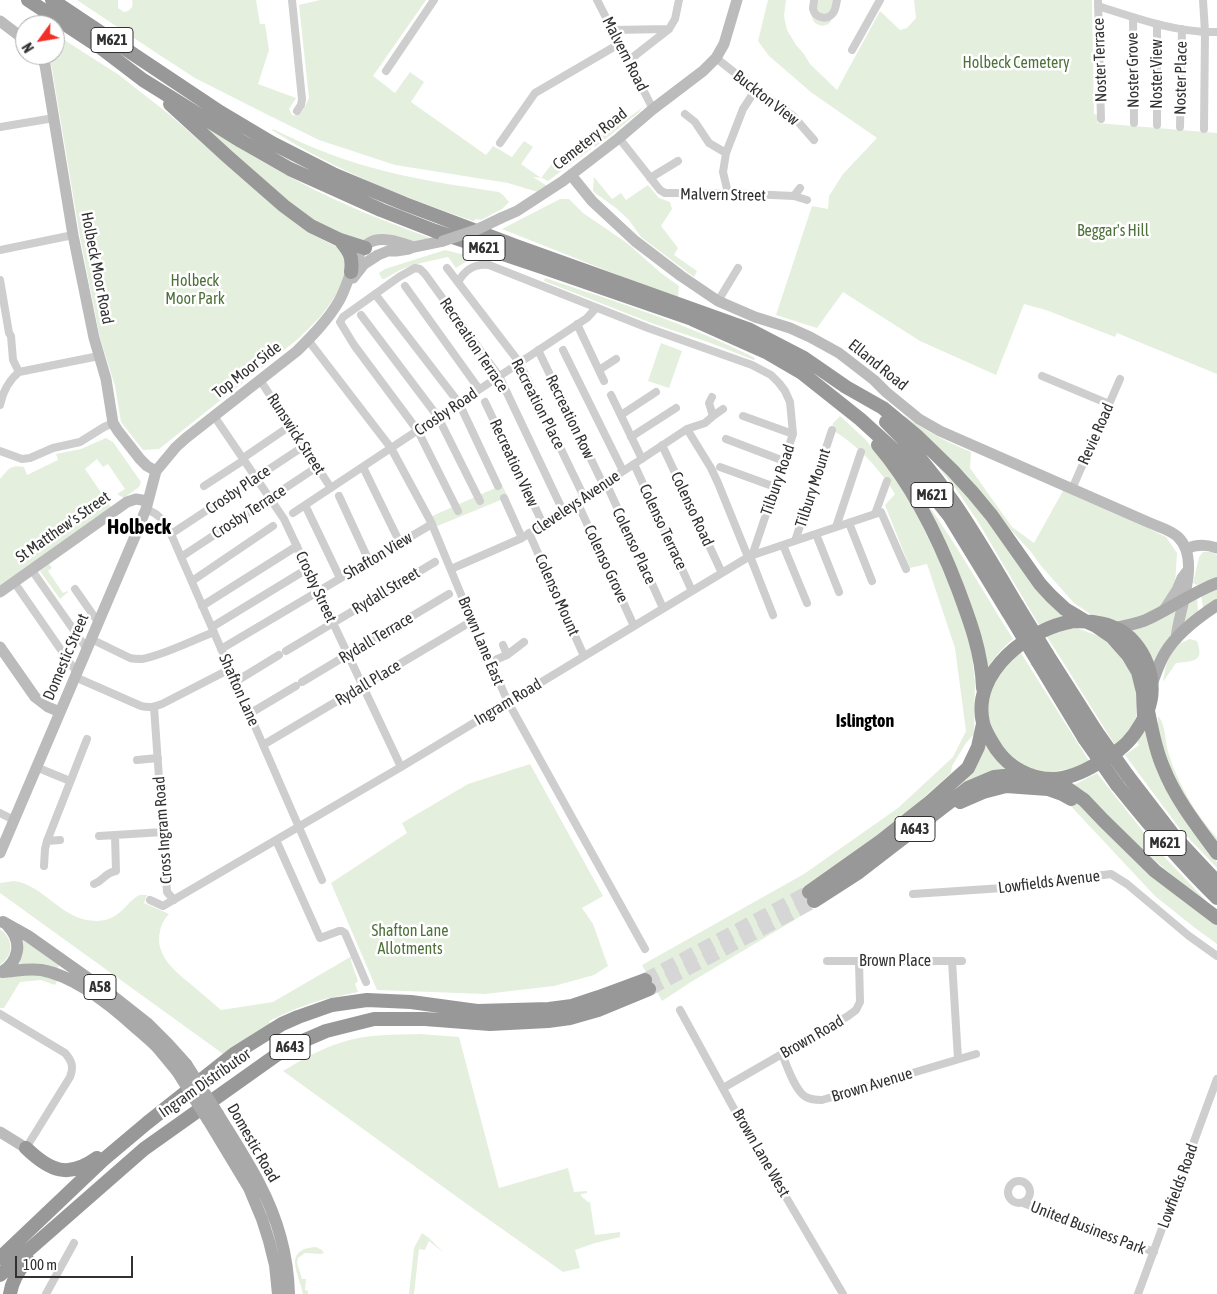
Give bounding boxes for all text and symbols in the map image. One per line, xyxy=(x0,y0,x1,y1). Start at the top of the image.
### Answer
street label: Malvern Road xyxy=(598,13,652,95)
north arrow xyxy=(15,15,65,65)
street label: Noster Terrace xyxy=(1089,18,1111,102)
road number: M621 xyxy=(91,28,133,52)
street label: Noster Grove xyxy=(1123,32,1143,108)
street label: Noster View xyxy=(1147,39,1167,109)
text: N xyxy=(19,40,37,55)
street label: Noster Place xyxy=(1171,41,1191,115)
park label: Holbeck Cemetery xyxy=(962,53,1070,73)
street label: Buckton View xyxy=(729,66,803,130)
street label: Cemetery Road xyxy=(549,104,631,174)
street label: Malvern Street xyxy=(680,185,766,205)
street label: Holbeck Moor Road xyxy=(77,210,117,326)
park label: Beggar's Hill xyxy=(1077,221,1149,241)
road number: M621 xyxy=(463,236,505,260)
park label: Holbeck Moor Park xyxy=(165,271,225,309)
street label: Recreation Terrace xyxy=(435,294,513,396)
street label: Elland Road xyxy=(844,335,912,395)
street label: Top Moor Side xyxy=(209,337,285,403)
street label: Recreation Place xyxy=(507,356,569,452)
street label: Recreation Row xyxy=(541,372,599,462)
street label: Crosby Road xyxy=(411,384,481,440)
street label: Runswick Street xyxy=(263,390,329,478)
street label: Revie Road xyxy=(1074,400,1118,468)
street label: Recreation View xyxy=(485,416,543,510)
street label: Tilbury Road xyxy=(757,442,799,518)
street label: Tilbury Mount xyxy=(791,446,835,530)
street label: Crosby Place xyxy=(202,461,274,519)
street label: Cleveleys Avenue xyxy=(528,467,624,539)
street label: Colenso Road xyxy=(666,469,718,549)
street label: Crosby Terrace xyxy=(208,481,290,543)
street label: Colenso Terrace xyxy=(635,481,691,573)
road number: M621 xyxy=(911,482,953,508)
street label: St Matthew's Street xyxy=(12,487,114,567)
street label: Colenso Place xyxy=(608,505,660,587)
district label: Holbeck xyxy=(107,514,171,540)
street label: Colenso Grove xyxy=(580,522,632,606)
street label: Shafton View xyxy=(340,528,416,584)
street label: Crosby Street xyxy=(291,548,341,626)
street label: Colenso Mount xyxy=(530,551,584,639)
street label: Rydall Street xyxy=(349,563,423,619)
street label: Brown Lane East xyxy=(454,594,508,688)
street label: Rydall Terrace xyxy=(335,608,417,668)
street label: Domestic Street xyxy=(39,611,93,703)
street label: Shafton Lane xyxy=(215,651,263,729)
street label: Rydall Place xyxy=(332,656,404,710)
street label: Ingram Road xyxy=(471,675,545,729)
district label: Islington xyxy=(836,710,894,732)
street label: Cross Ingram Road xyxy=(150,776,176,884)
road number: A643 xyxy=(895,816,935,842)
road number: M621 xyxy=(1144,830,1186,856)
street label: Lowfields Avenue xyxy=(997,866,1101,898)
park label: Shafton Lane Allotments xyxy=(372,921,448,959)
street label: Brown Place xyxy=(859,951,931,971)
road number: A58 xyxy=(84,974,116,1000)
street label: Brown Road xyxy=(777,1011,847,1063)
road number: A643 xyxy=(270,1034,310,1060)
street label: Ingram Distributor xyxy=(155,1044,255,1122)
street label: Brown Avenue xyxy=(829,1064,915,1106)
street label: Domestic Road xyxy=(223,1100,283,1186)
street label: Brown Lane West xyxy=(728,1105,794,1201)
street label: Lowfields Road xyxy=(1154,1141,1202,1231)
street label: United Business Park xyxy=(1028,1197,1148,1259)
scale bar xyxy=(18,1246,135,1278)
text: 100 m xyxy=(23,1256,57,1273)

